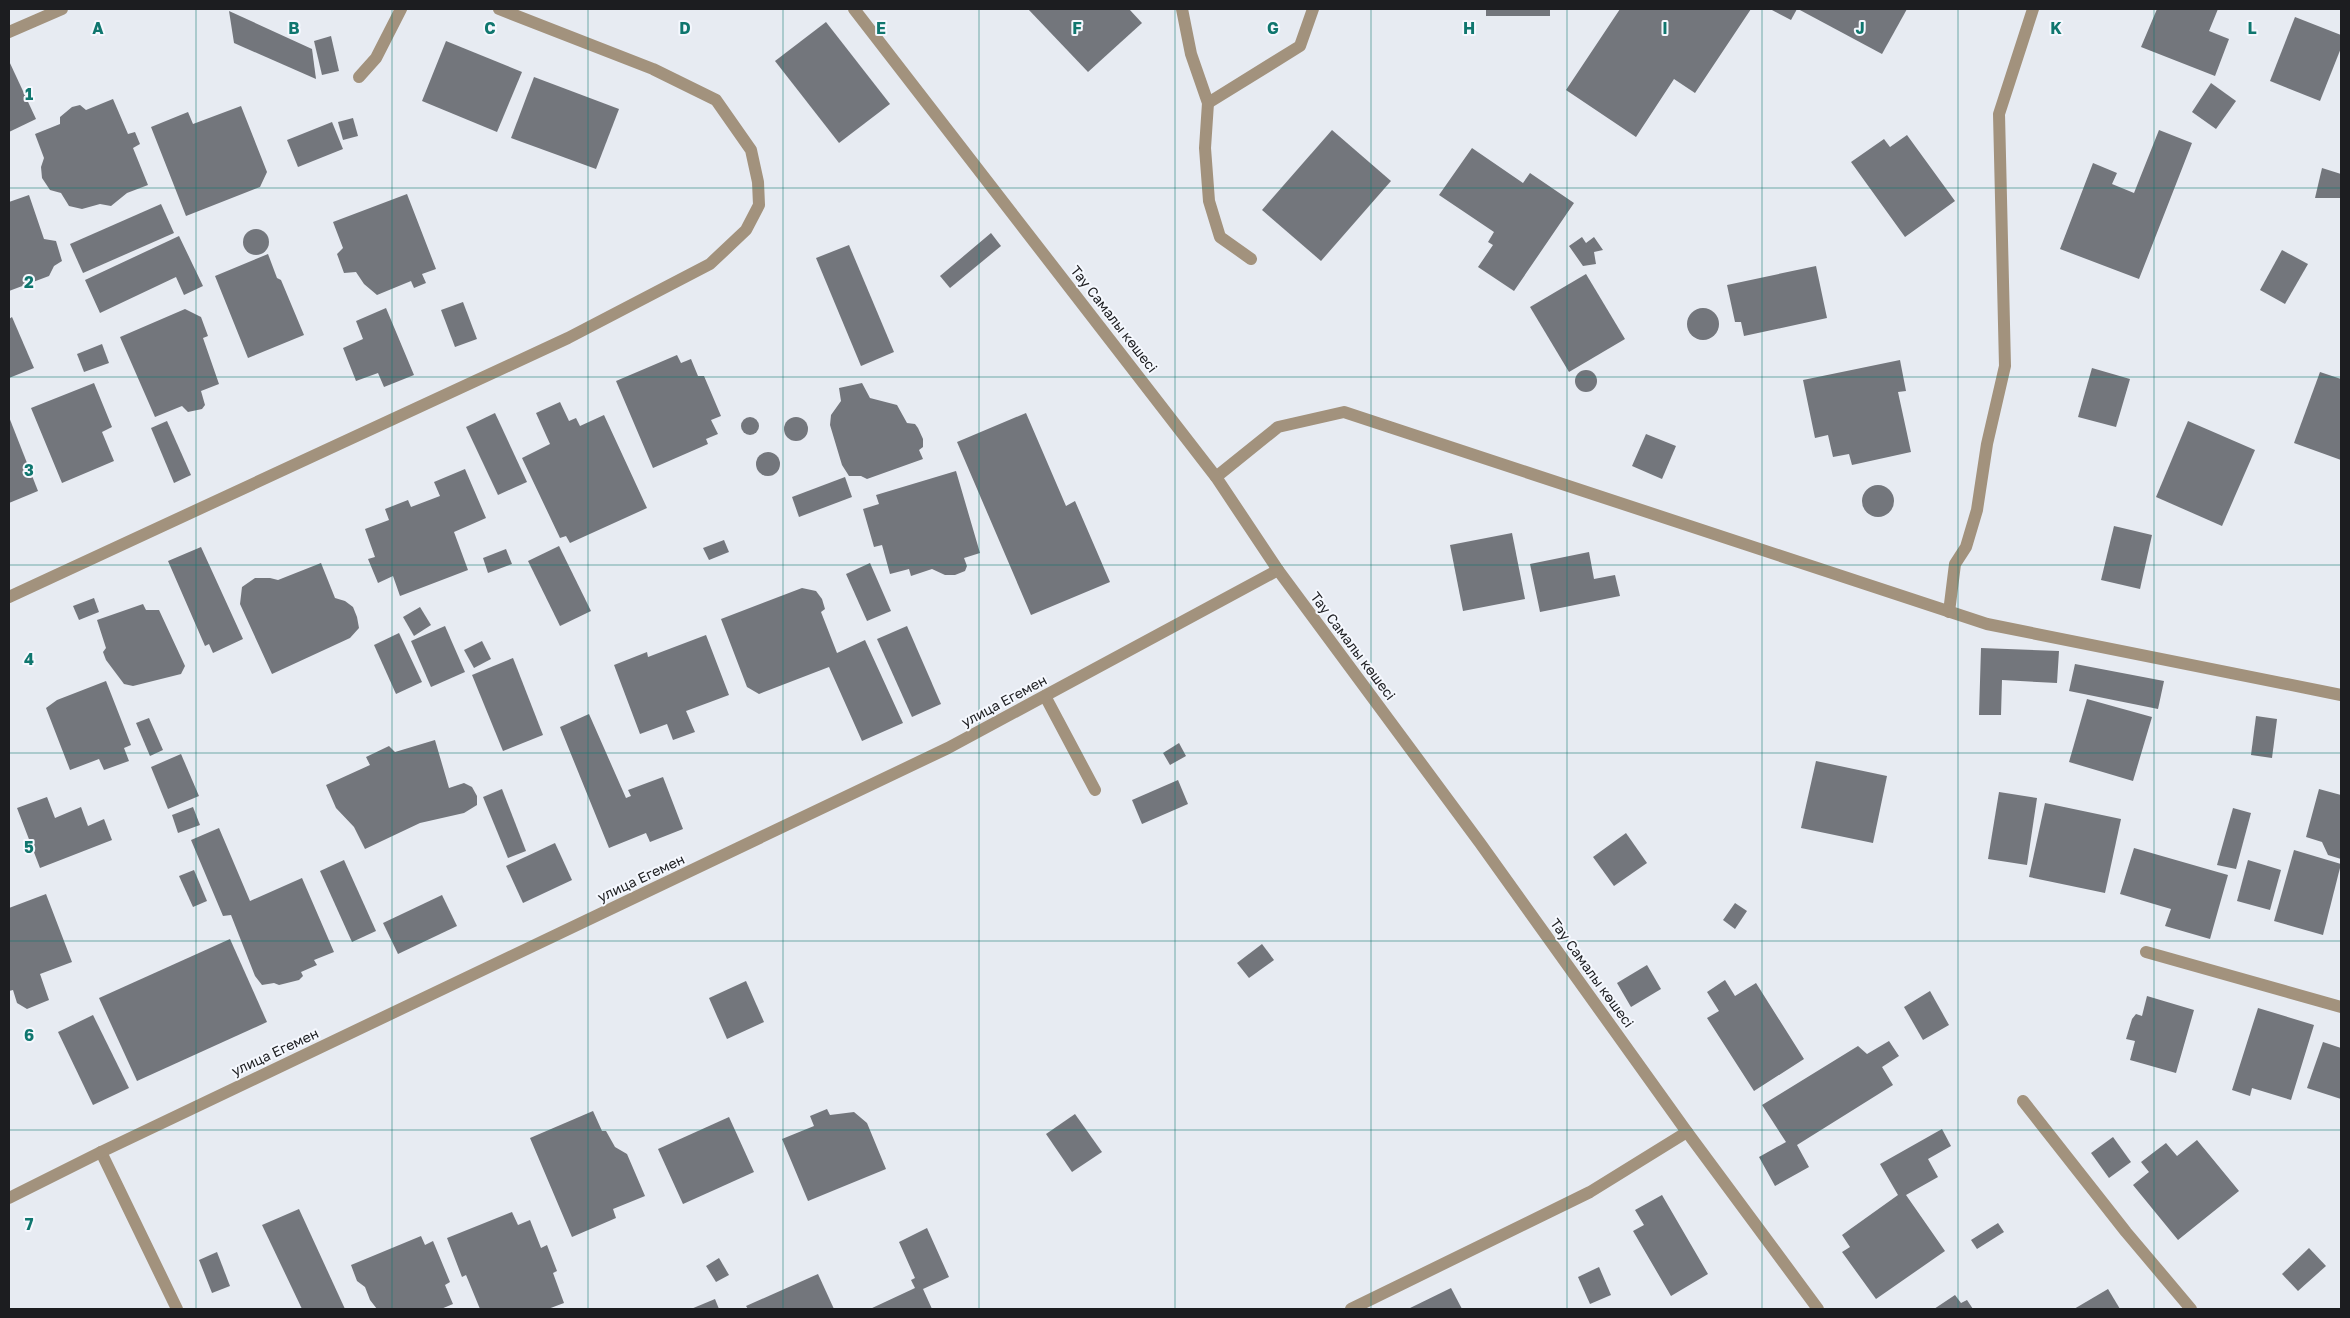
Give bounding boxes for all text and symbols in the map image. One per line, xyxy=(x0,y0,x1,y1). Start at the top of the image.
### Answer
text: A xyxy=(92,18,104,38)
text: B xyxy=(288,18,300,38)
text: C xyxy=(484,18,496,38)
text: D xyxy=(679,18,691,38)
text: E xyxy=(876,18,886,38)
text: F xyxy=(1072,18,1082,38)
text: G xyxy=(1267,18,1279,38)
text: H xyxy=(1463,18,1475,38)
text: I xyxy=(1662,18,1668,38)
text: J xyxy=(1855,18,1865,38)
text: K xyxy=(2050,18,2062,38)
text: L xyxy=(2247,18,2257,38)
text: 1 xyxy=(25,84,33,104)
street label: Тау Самалы көшесі xyxy=(1067,262,1161,375)
text: 2 xyxy=(24,272,34,292)
text: 3 xyxy=(24,460,34,480)
street label: Тау Самалы көшесі xyxy=(1307,588,1400,703)
text: 4 xyxy=(24,649,34,669)
street label: улица Егемен xyxy=(958,671,1049,730)
text: 5 xyxy=(24,837,34,857)
street label: улица Егемен xyxy=(594,850,687,905)
street label: Тау Самалы көшесі xyxy=(1547,915,1638,1031)
street label: улица Егемен xyxy=(228,1024,321,1079)
text: 6 xyxy=(24,1025,34,1045)
text: 7 xyxy=(25,1214,34,1234)

